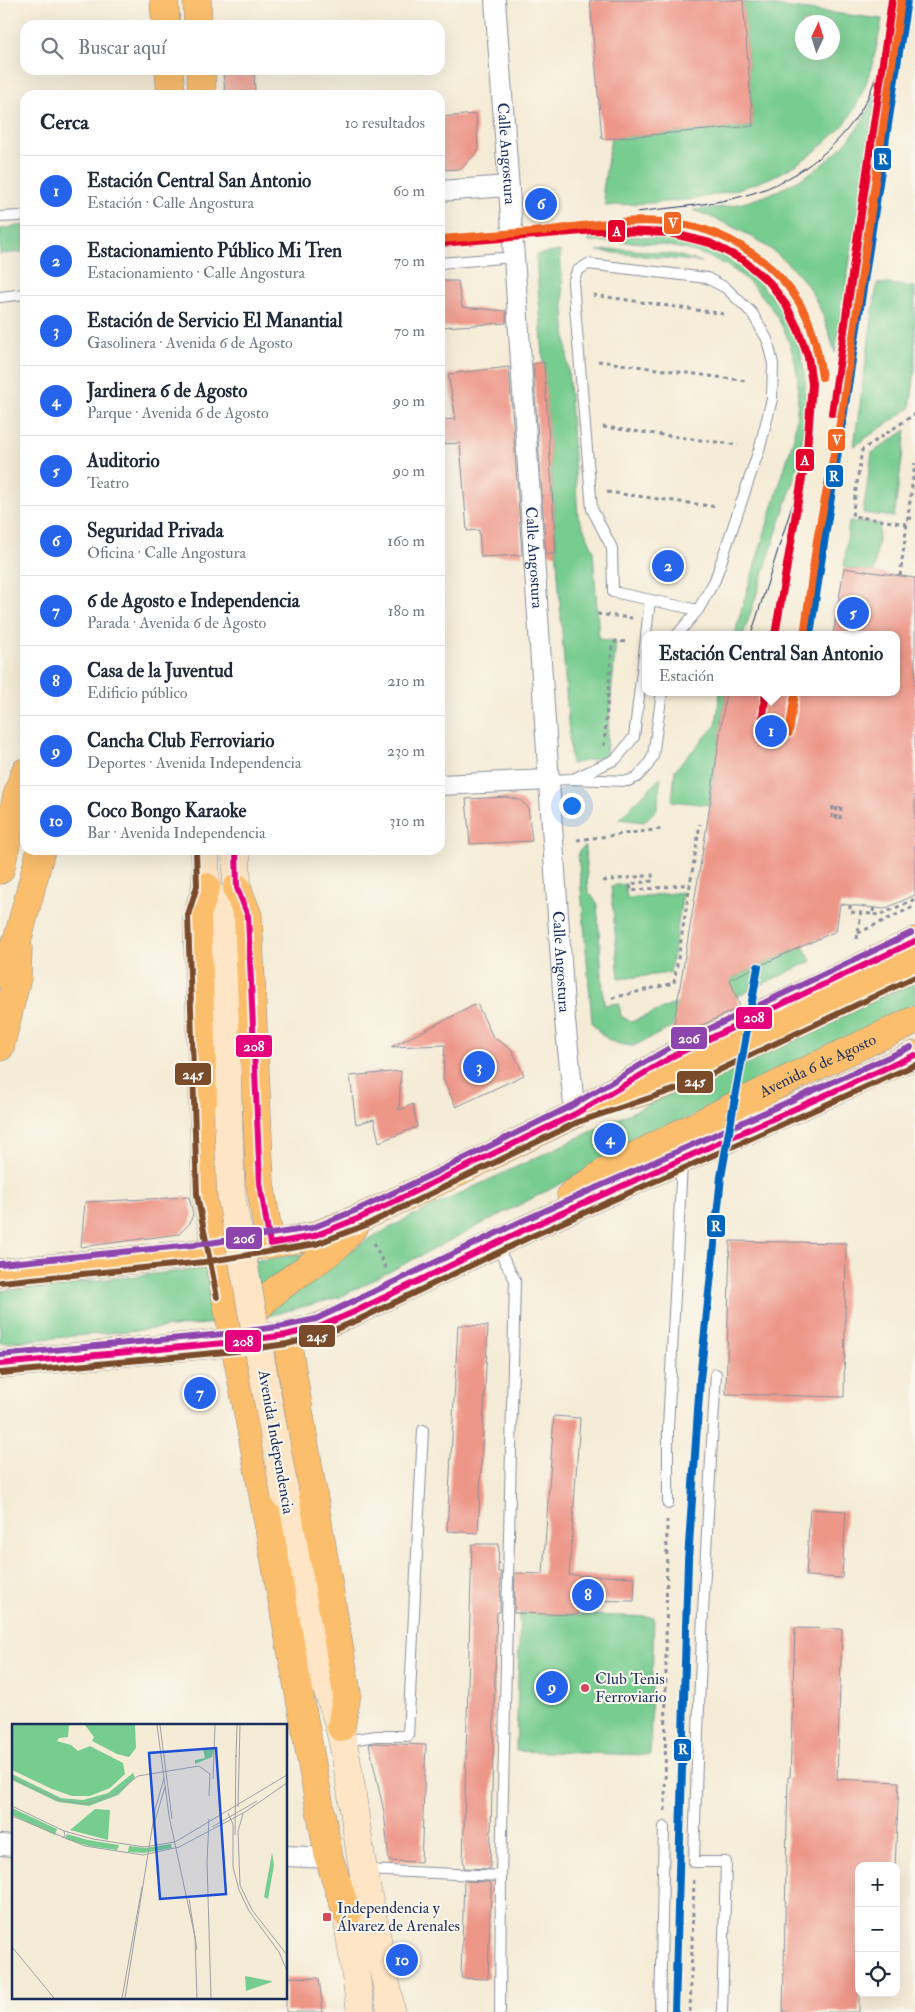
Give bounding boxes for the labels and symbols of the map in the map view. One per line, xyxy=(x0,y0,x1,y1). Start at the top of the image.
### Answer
north arrow xyxy=(795,15,840,60)
street label: Calle Angostura xyxy=(493,102,520,206)
line badge: R xyxy=(873,147,892,171)
text: R xyxy=(878,151,889,168)
pin: 6 xyxy=(525,185,557,223)
line badge: V xyxy=(663,211,682,235)
text: V xyxy=(667,215,679,232)
line badge: A xyxy=(607,219,626,243)
text: A xyxy=(612,223,622,240)
line badge: V xyxy=(827,428,846,452)
text: V xyxy=(831,432,843,449)
line badge: A xyxy=(795,448,815,472)
text: A xyxy=(800,452,810,469)
line badge: R xyxy=(825,464,844,488)
text: R xyxy=(829,468,840,485)
street label: Calle Angostura xyxy=(521,506,547,610)
pin: 2 xyxy=(652,547,684,585)
pin: 5 xyxy=(837,594,869,632)
pin: 1 xyxy=(755,712,787,750)
your location xyxy=(559,793,585,819)
street label: Calle Angostura xyxy=(548,910,574,1014)
line badge: 208 xyxy=(735,1006,773,1030)
text: 208 xyxy=(744,1009,765,1026)
line badge: 206 xyxy=(670,1026,708,1050)
street label: Avenida 6 de Agosto xyxy=(755,1029,880,1103)
text: 206 xyxy=(678,1030,701,1047)
line badge: 208 xyxy=(235,1034,273,1058)
text: 208 xyxy=(244,1038,265,1055)
pin: 3 xyxy=(463,1048,495,1086)
line badge: 245 xyxy=(174,1062,212,1086)
text: 245 xyxy=(183,1066,204,1083)
line badge: 245 xyxy=(676,1070,714,1094)
text: 245 xyxy=(685,1073,706,1090)
pin: 4 xyxy=(594,1120,626,1158)
line badge: R xyxy=(706,1214,726,1238)
text: R xyxy=(711,1218,722,1235)
line badge: 206 xyxy=(225,1226,263,1250)
text: 206 xyxy=(233,1230,256,1247)
line badge: 245 xyxy=(298,1324,336,1348)
text: 245 xyxy=(307,1328,328,1345)
line badge: 208 xyxy=(224,1329,262,1353)
text: 208 xyxy=(233,1333,254,1350)
street label: Avenida Independencia xyxy=(252,1368,299,1516)
pin: 7 xyxy=(184,1374,216,1412)
pin: 8 xyxy=(572,1576,604,1614)
pin: 9 xyxy=(536,1668,568,1706)
place label: Club Tenis Ferroviario xyxy=(595,1669,667,1707)
marker: Club Tenis Ferroviario xyxy=(579,1682,591,1694)
inset map xyxy=(12,1724,288,2000)
line badge: R xyxy=(673,1738,692,1762)
text: R xyxy=(678,1741,689,1758)
place label: Independencia y Álvarez de Arenales xyxy=(336,1898,460,1936)
marker: Independencia y Álvarez de Arenales xyxy=(321,1911,333,1923)
pin: 10 xyxy=(386,1941,418,1979)

